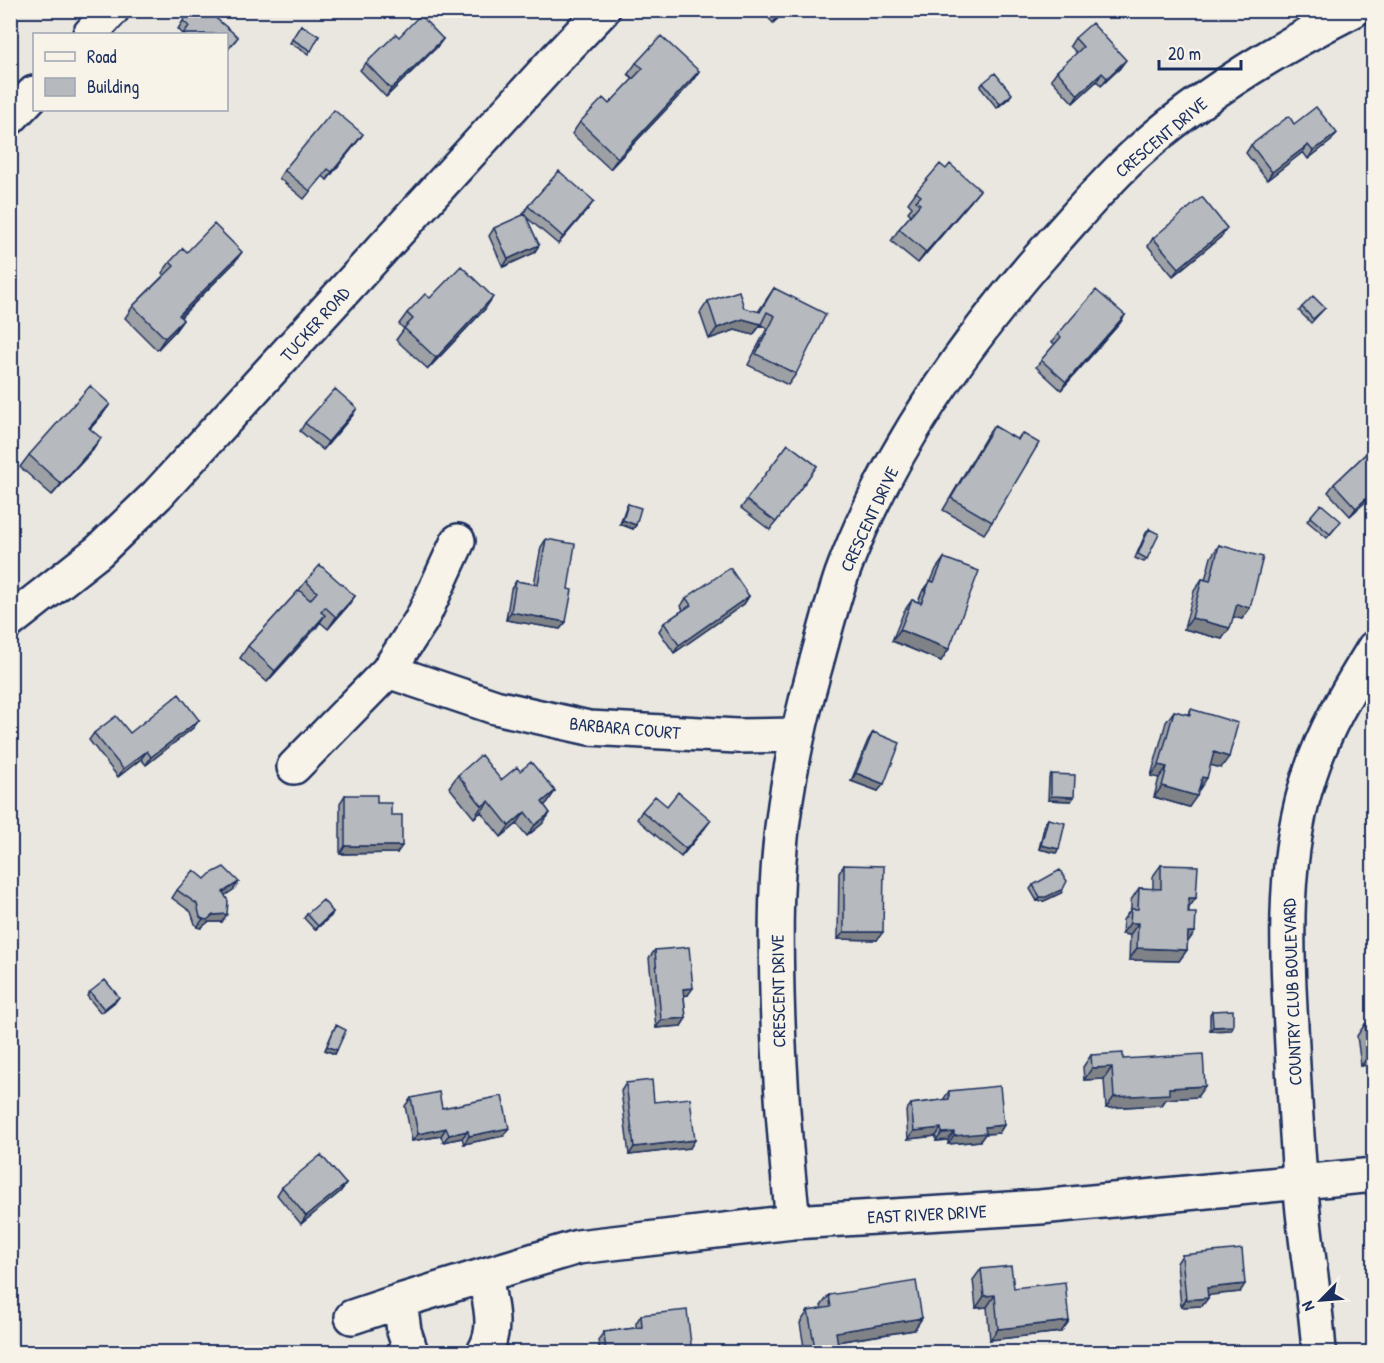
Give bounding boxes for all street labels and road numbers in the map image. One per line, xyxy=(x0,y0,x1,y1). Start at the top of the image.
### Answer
street label: CRESCENT DRIVE xyxy=(1110,91,1212,183)
street label: TUCKER ROAD xyxy=(274,281,356,367)
street label: CRESCENT DRIVE xyxy=(834,462,904,576)
street label: BARBARA COURT xyxy=(568,711,682,745)
street label: COUNTRY CLUB BOULEVARD xyxy=(1276,898,1308,1086)
street label: CRESCENT DRIVE xyxy=(765,934,791,1048)
street label: EAST RIVER DRIVE xyxy=(867,1198,987,1230)

